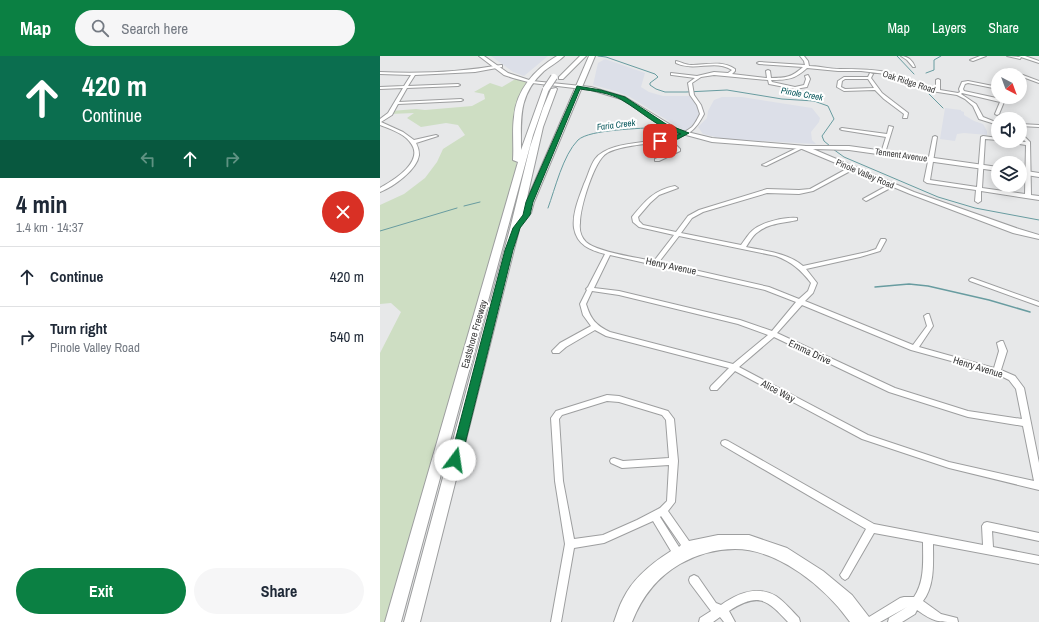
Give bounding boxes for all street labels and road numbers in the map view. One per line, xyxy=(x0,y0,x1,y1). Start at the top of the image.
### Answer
street label: Oak Ridge Road xyxy=(881,68,937,96)
street label: Tennent Avenue xyxy=(874,145,928,165)
street label: Pinole Valley Road xyxy=(834,156,896,192)
street label: Henry Avenue xyxy=(645,254,698,278)
street label: Eastshore Freeway xyxy=(458,297,490,370)
street label: Emma Drive xyxy=(787,336,834,368)
street label: Henry Avenue xyxy=(952,353,1005,381)
street label: Alice Way xyxy=(758,376,798,406)

